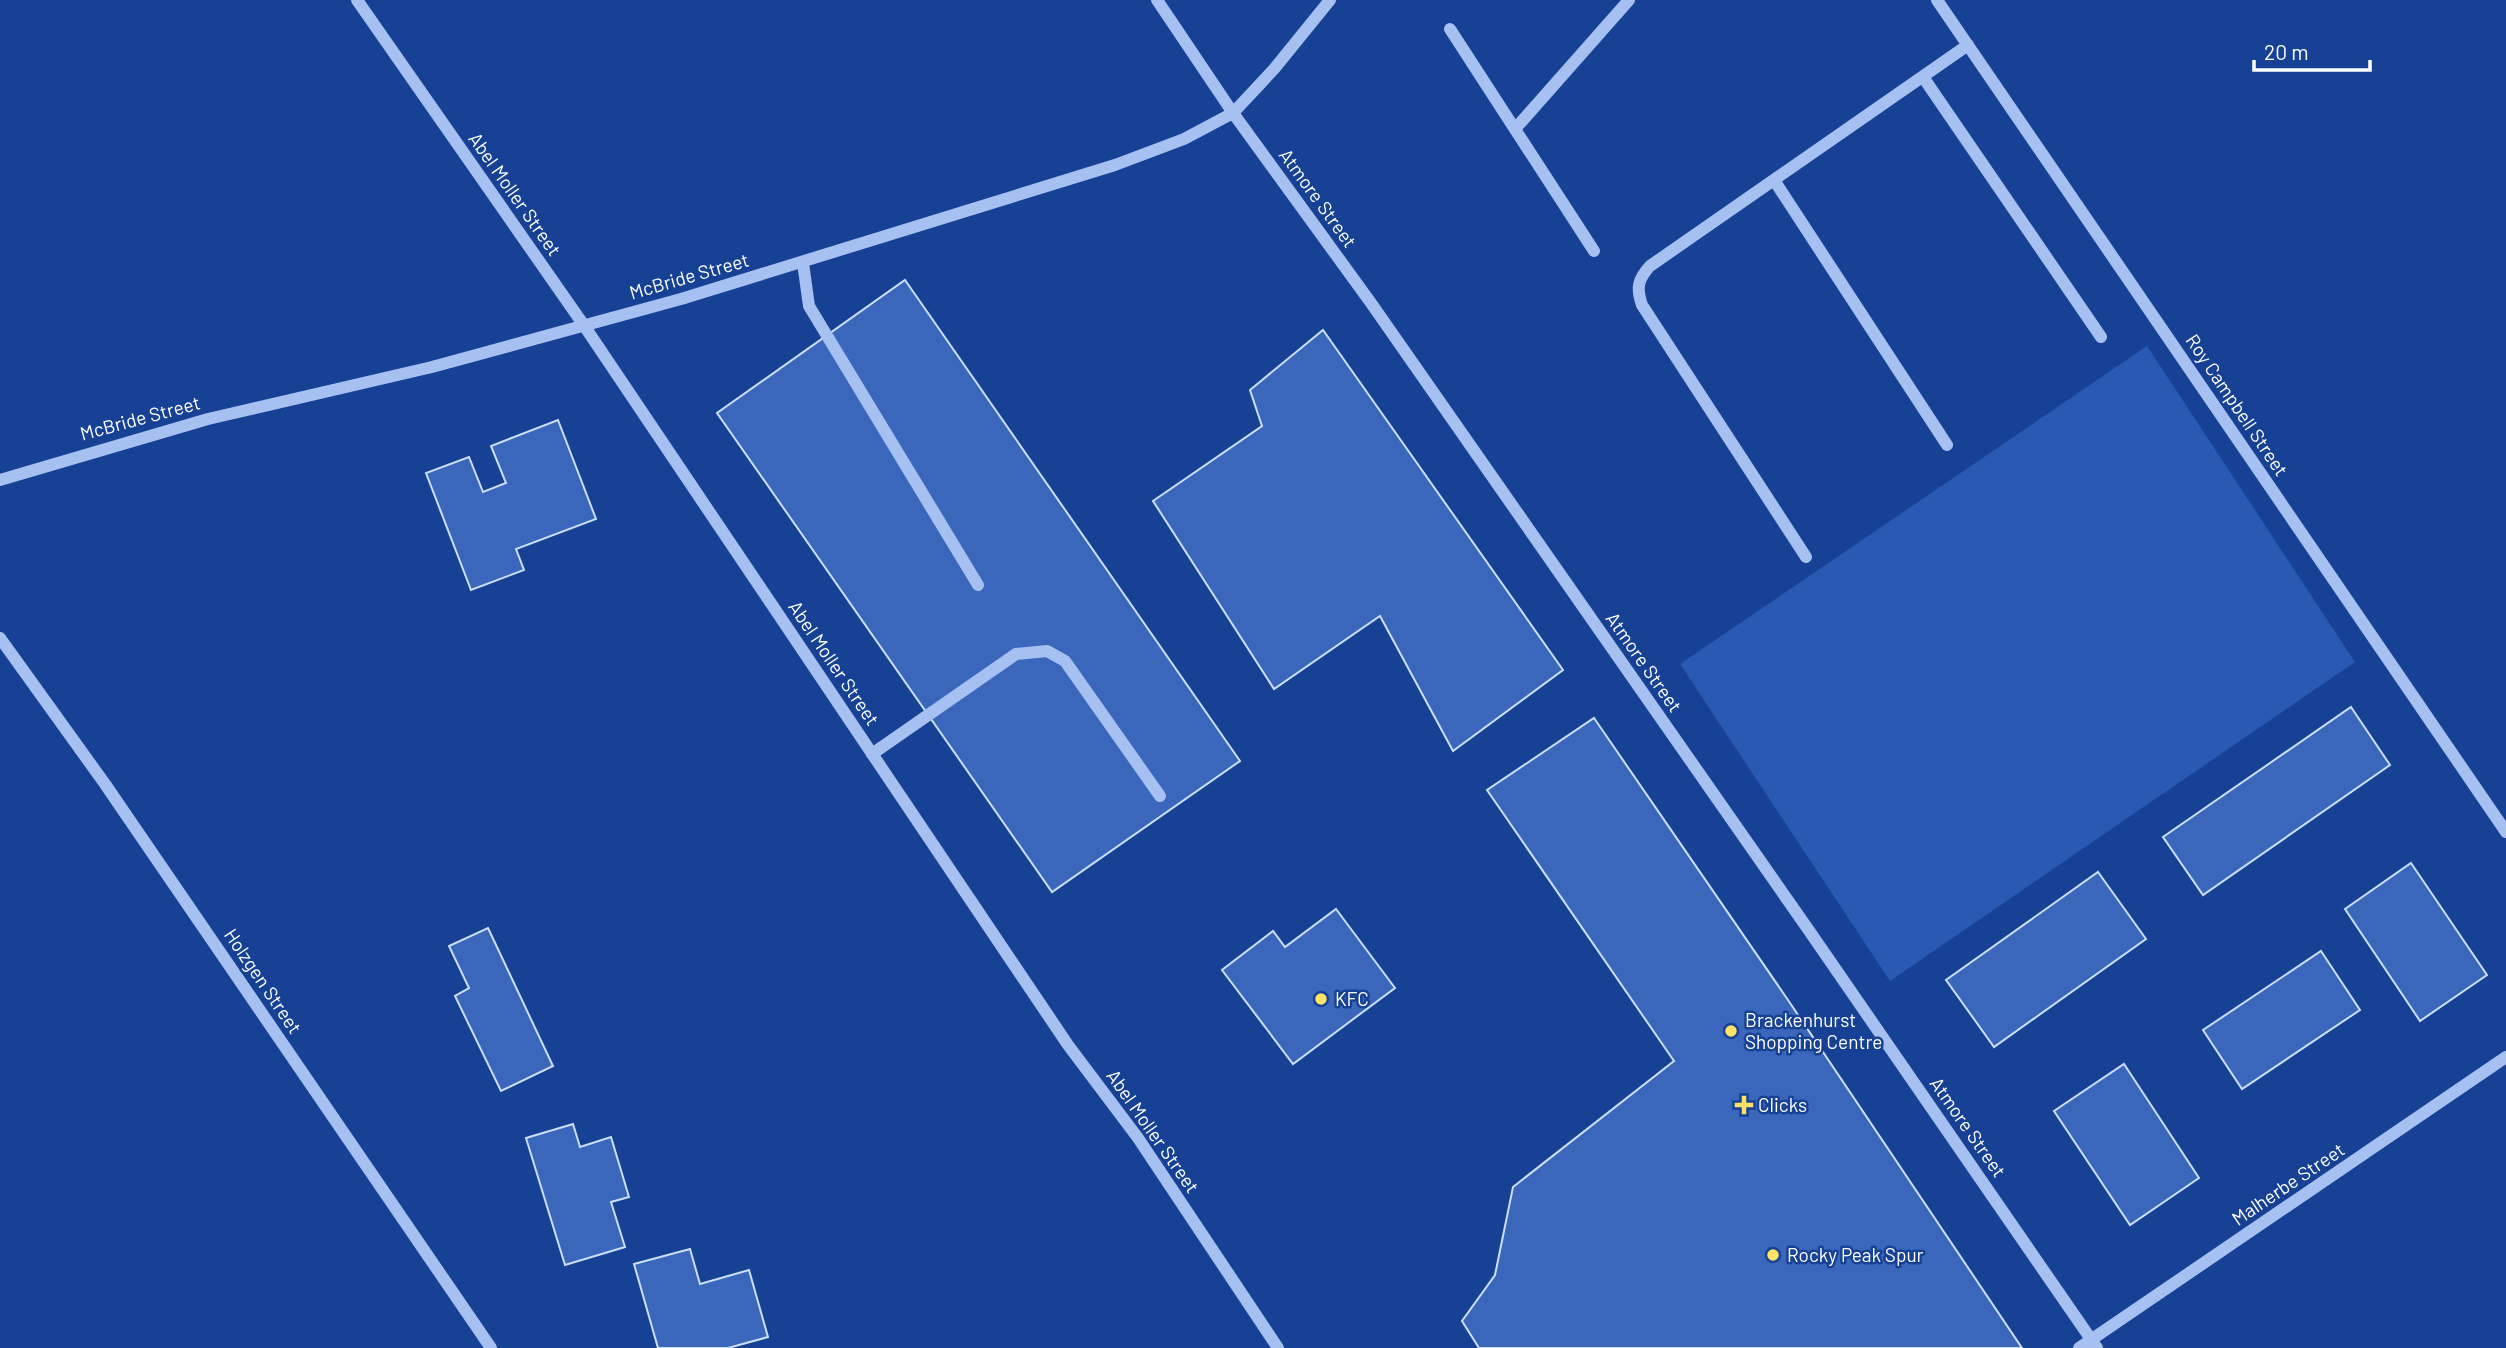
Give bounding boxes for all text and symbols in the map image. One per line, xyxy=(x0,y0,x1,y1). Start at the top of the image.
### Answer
scale bar xyxy=(2254,28,2370,72)
text: 20 m xyxy=(2264,39,2309,64)
street label: Abel Moller Street xyxy=(464,128,567,260)
street label: Atmore Street xyxy=(1275,144,1362,252)
street label: McBride Street xyxy=(626,247,751,304)
street label: Roy Campbell Street xyxy=(2181,329,2293,480)
street label: McBride Street xyxy=(77,390,202,445)
street label: Abel Moller Street xyxy=(784,596,885,729)
street label: Atmore Street xyxy=(1601,607,1687,716)
street label: Holzgen Street xyxy=(220,924,307,1038)
place label: KFC xyxy=(1335,987,1369,1010)
marker: KFC xyxy=(1313,991,1329,1007)
place label: Brackenhurst Shopping Centre xyxy=(1745,1008,1882,1053)
marker: Brackenhurst Shopping Centre xyxy=(1723,1023,1739,1039)
street label: Abel Moller Street xyxy=(1102,1065,1205,1197)
street label: Atmore Street xyxy=(1925,1072,2011,1181)
place label: Clicks xyxy=(1758,1093,1807,1116)
marker: Clicks xyxy=(1736,1097,1752,1113)
street label: Malherbe Street xyxy=(2227,1137,2348,1230)
place label: Rocky Peak Spur xyxy=(1787,1243,1924,1266)
marker: Rocky Peak Spur xyxy=(1765,1247,1781,1263)

